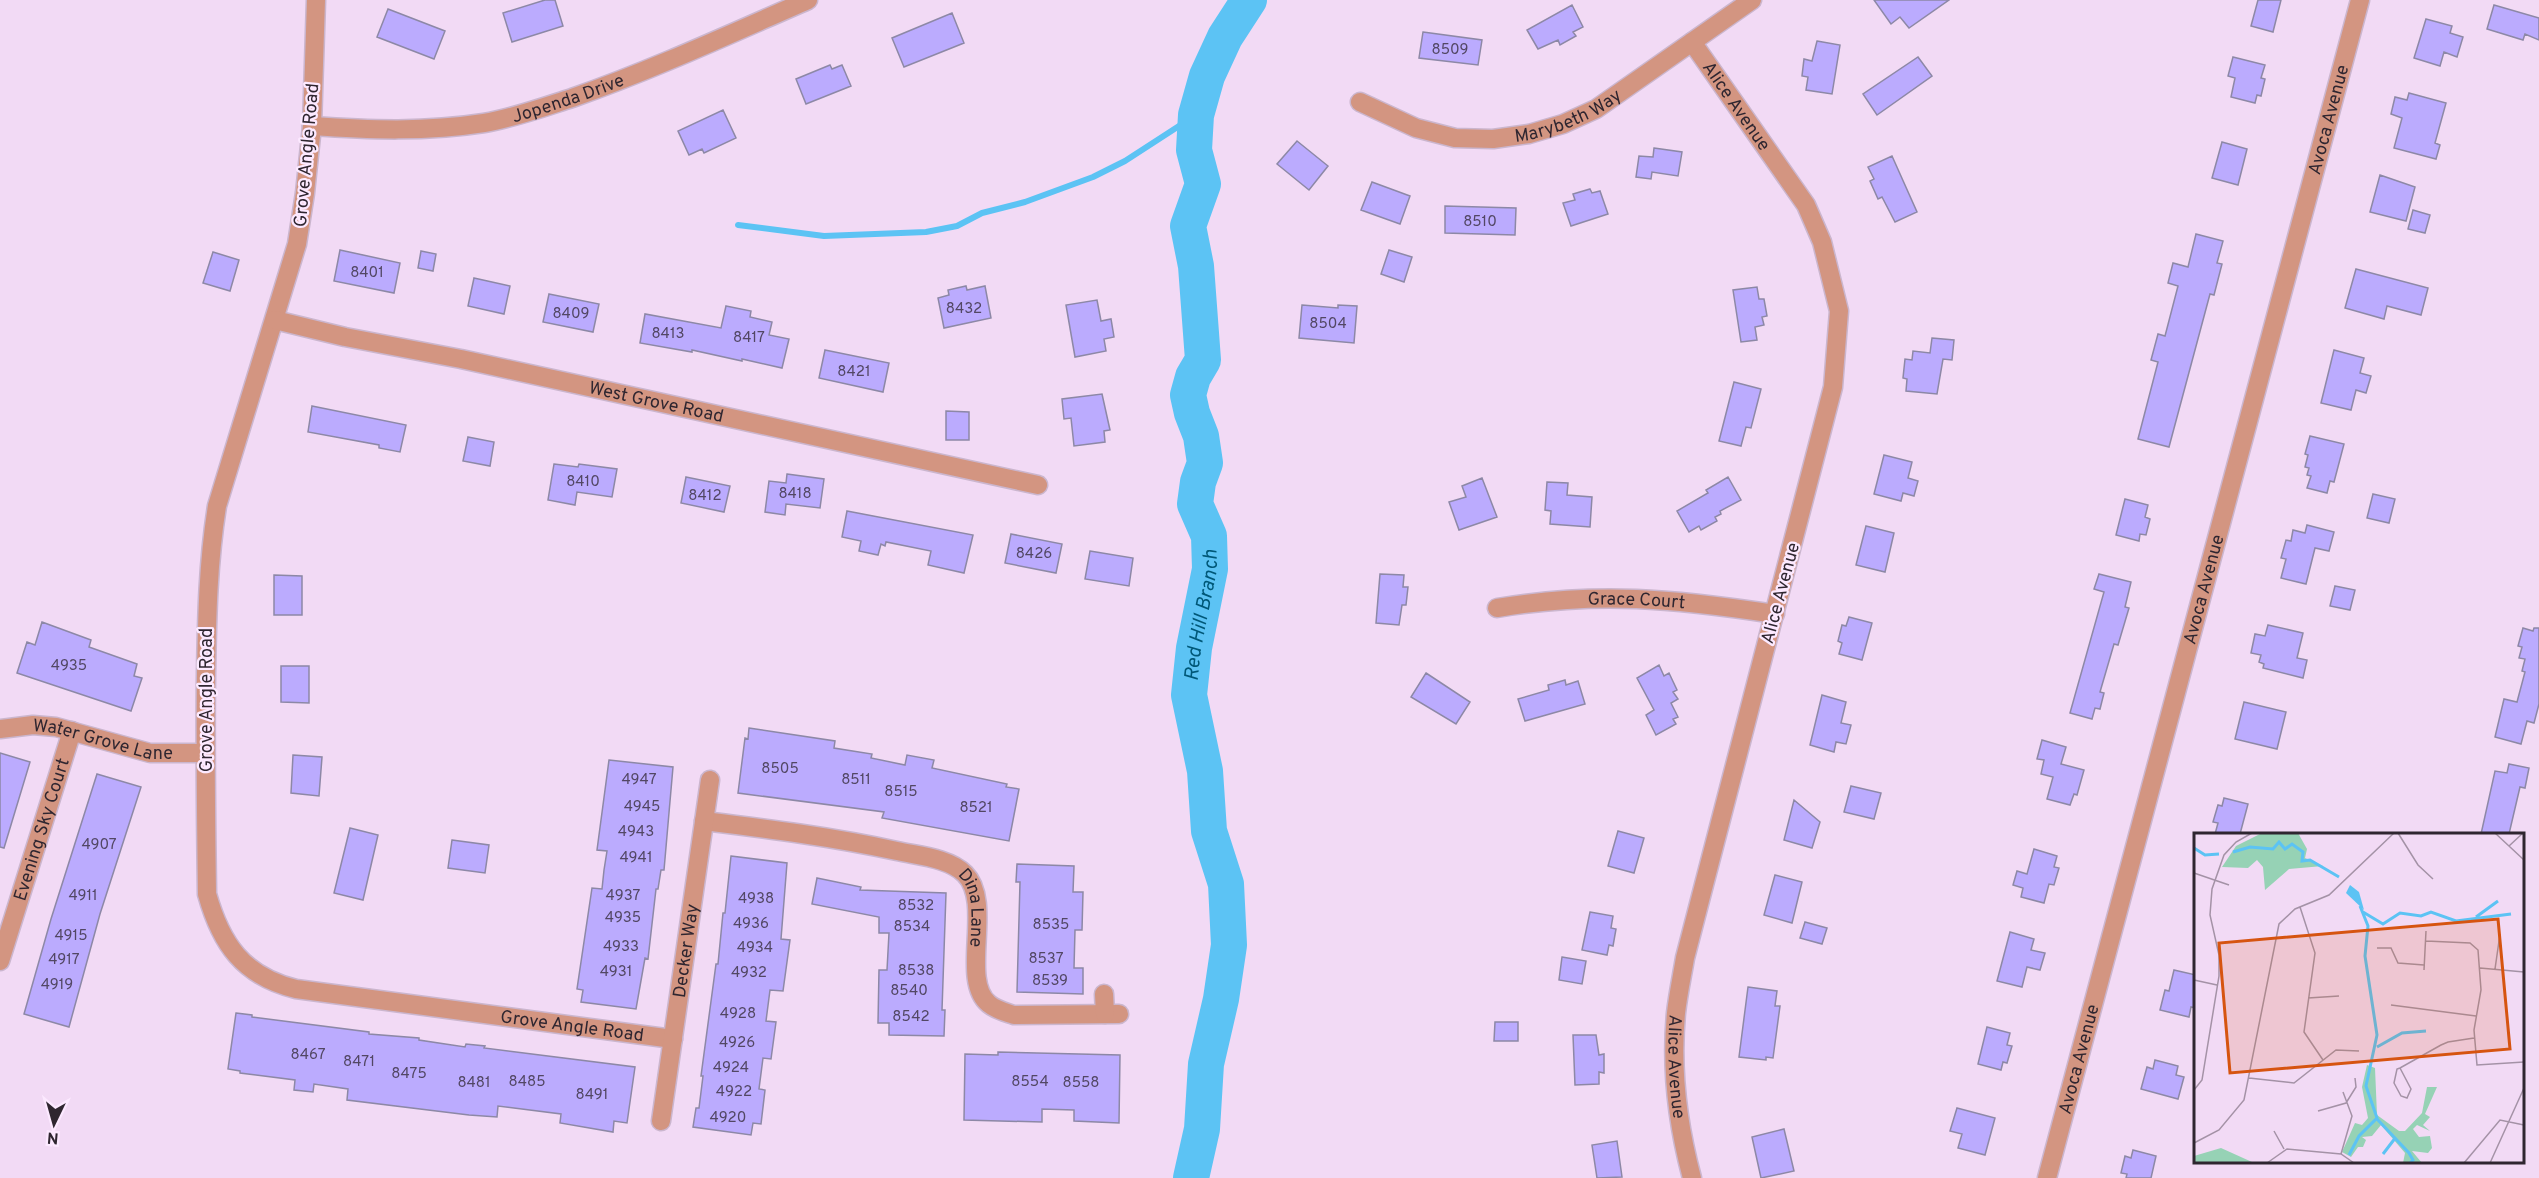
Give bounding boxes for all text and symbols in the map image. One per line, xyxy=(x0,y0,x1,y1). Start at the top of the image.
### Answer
house number: 8509 xyxy=(1431,41,1469,60)
street label: Alice Avenue xyxy=(1696,58,1775,156)
street label: Avoca Avenue xyxy=(2304,63,2355,178)
street label: Jopenda Drive xyxy=(510,70,628,129)
street label: Grove Angle Road xyxy=(290,82,325,228)
street label: Marybeth Way xyxy=(1513,85,1627,149)
house number: 8510 xyxy=(1463,213,1497,232)
house number: 8401 xyxy=(350,264,384,283)
house number: 8432 xyxy=(946,300,982,319)
house number: 8409 xyxy=(552,305,590,324)
house number: 8504 xyxy=(1309,315,1347,334)
house number: 8413 xyxy=(651,325,685,344)
house number: 8417 xyxy=(733,329,765,348)
house number: 8421 xyxy=(837,363,871,382)
street label: West Grove Road xyxy=(586,377,725,429)
house number: 8410 xyxy=(566,473,600,492)
house number: 8418 xyxy=(778,485,812,504)
house number: 8412 xyxy=(688,487,722,506)
street label: Avoca Avenue xyxy=(2179,532,2230,647)
street label: Alice Avenue xyxy=(1757,540,1806,647)
house number: 8426 xyxy=(1016,545,1052,564)
water label: Red Hill Branch xyxy=(1180,549,1225,682)
street label: Grace Court xyxy=(1587,588,1686,615)
street label: Grove Angle Road xyxy=(196,628,219,772)
house number: 4935 xyxy=(51,657,87,676)
street label: Water Grove Lane xyxy=(32,715,173,766)
street label: Evening Sky Court xyxy=(10,756,76,904)
house number: 8505 xyxy=(761,760,799,779)
house number: 4947 xyxy=(621,771,657,790)
house number: 8511 xyxy=(841,771,871,790)
house number: 8515 xyxy=(884,783,918,802)
house number: 4945 xyxy=(624,798,660,817)
house number: 8521 xyxy=(959,799,993,818)
house number: 4943 xyxy=(618,823,654,842)
inset map xyxy=(2194,833,2524,1163)
house number: 4907 xyxy=(82,836,117,855)
house number: 4941 xyxy=(620,849,652,868)
street label: Dina Lane xyxy=(952,864,988,948)
house number: 4911 xyxy=(68,887,98,906)
house number: 4937 xyxy=(606,887,641,906)
house number: 4938 xyxy=(738,890,774,909)
house number: 8532 xyxy=(898,897,934,916)
street label: Decker Way xyxy=(669,903,705,999)
house number: 4935 xyxy=(605,909,641,928)
house number: 4936 xyxy=(733,915,769,934)
house number: 8535 xyxy=(1033,916,1069,935)
house number: 8534 xyxy=(894,918,930,937)
house number: 4915 xyxy=(55,927,87,946)
house number: 4933 xyxy=(603,938,639,957)
house number: 4934 xyxy=(737,939,773,958)
house number: 8537 xyxy=(1028,950,1064,969)
house number: 4917 xyxy=(48,951,80,970)
house number: 8538 xyxy=(898,962,934,981)
house number: 4931 xyxy=(600,963,632,982)
house number: 4932 xyxy=(731,964,767,983)
house number: 8539 xyxy=(1032,972,1068,991)
house number: 4919 xyxy=(41,976,73,995)
house number: 8540 xyxy=(890,982,928,1001)
street label: Avoca Avenue xyxy=(2054,1002,2106,1117)
house number: 4928 xyxy=(720,1005,756,1024)
street label: Grove Angle Road xyxy=(499,1006,645,1048)
house number: 8542 xyxy=(892,1008,930,1027)
street label: Alice Avenue xyxy=(1661,1014,1690,1120)
house number: 4926 xyxy=(719,1034,755,1053)
house number: 8467 xyxy=(291,1046,326,1065)
house number: 8471 xyxy=(343,1053,375,1072)
house number: 4924 xyxy=(713,1059,749,1078)
house number: 8475 xyxy=(391,1065,427,1084)
house number: 8485 xyxy=(509,1073,545,1092)
house number: 8554 xyxy=(1011,1073,1049,1092)
house number: 8481 xyxy=(457,1074,491,1093)
house number: 8558 xyxy=(1063,1074,1099,1093)
house number: 4922 xyxy=(716,1083,752,1102)
house number: 8491 xyxy=(576,1086,608,1105)
north arrow xyxy=(24,1094,84,1154)
house number: 4920 xyxy=(710,1109,746,1128)
text: N xyxy=(46,1126,59,1147)

